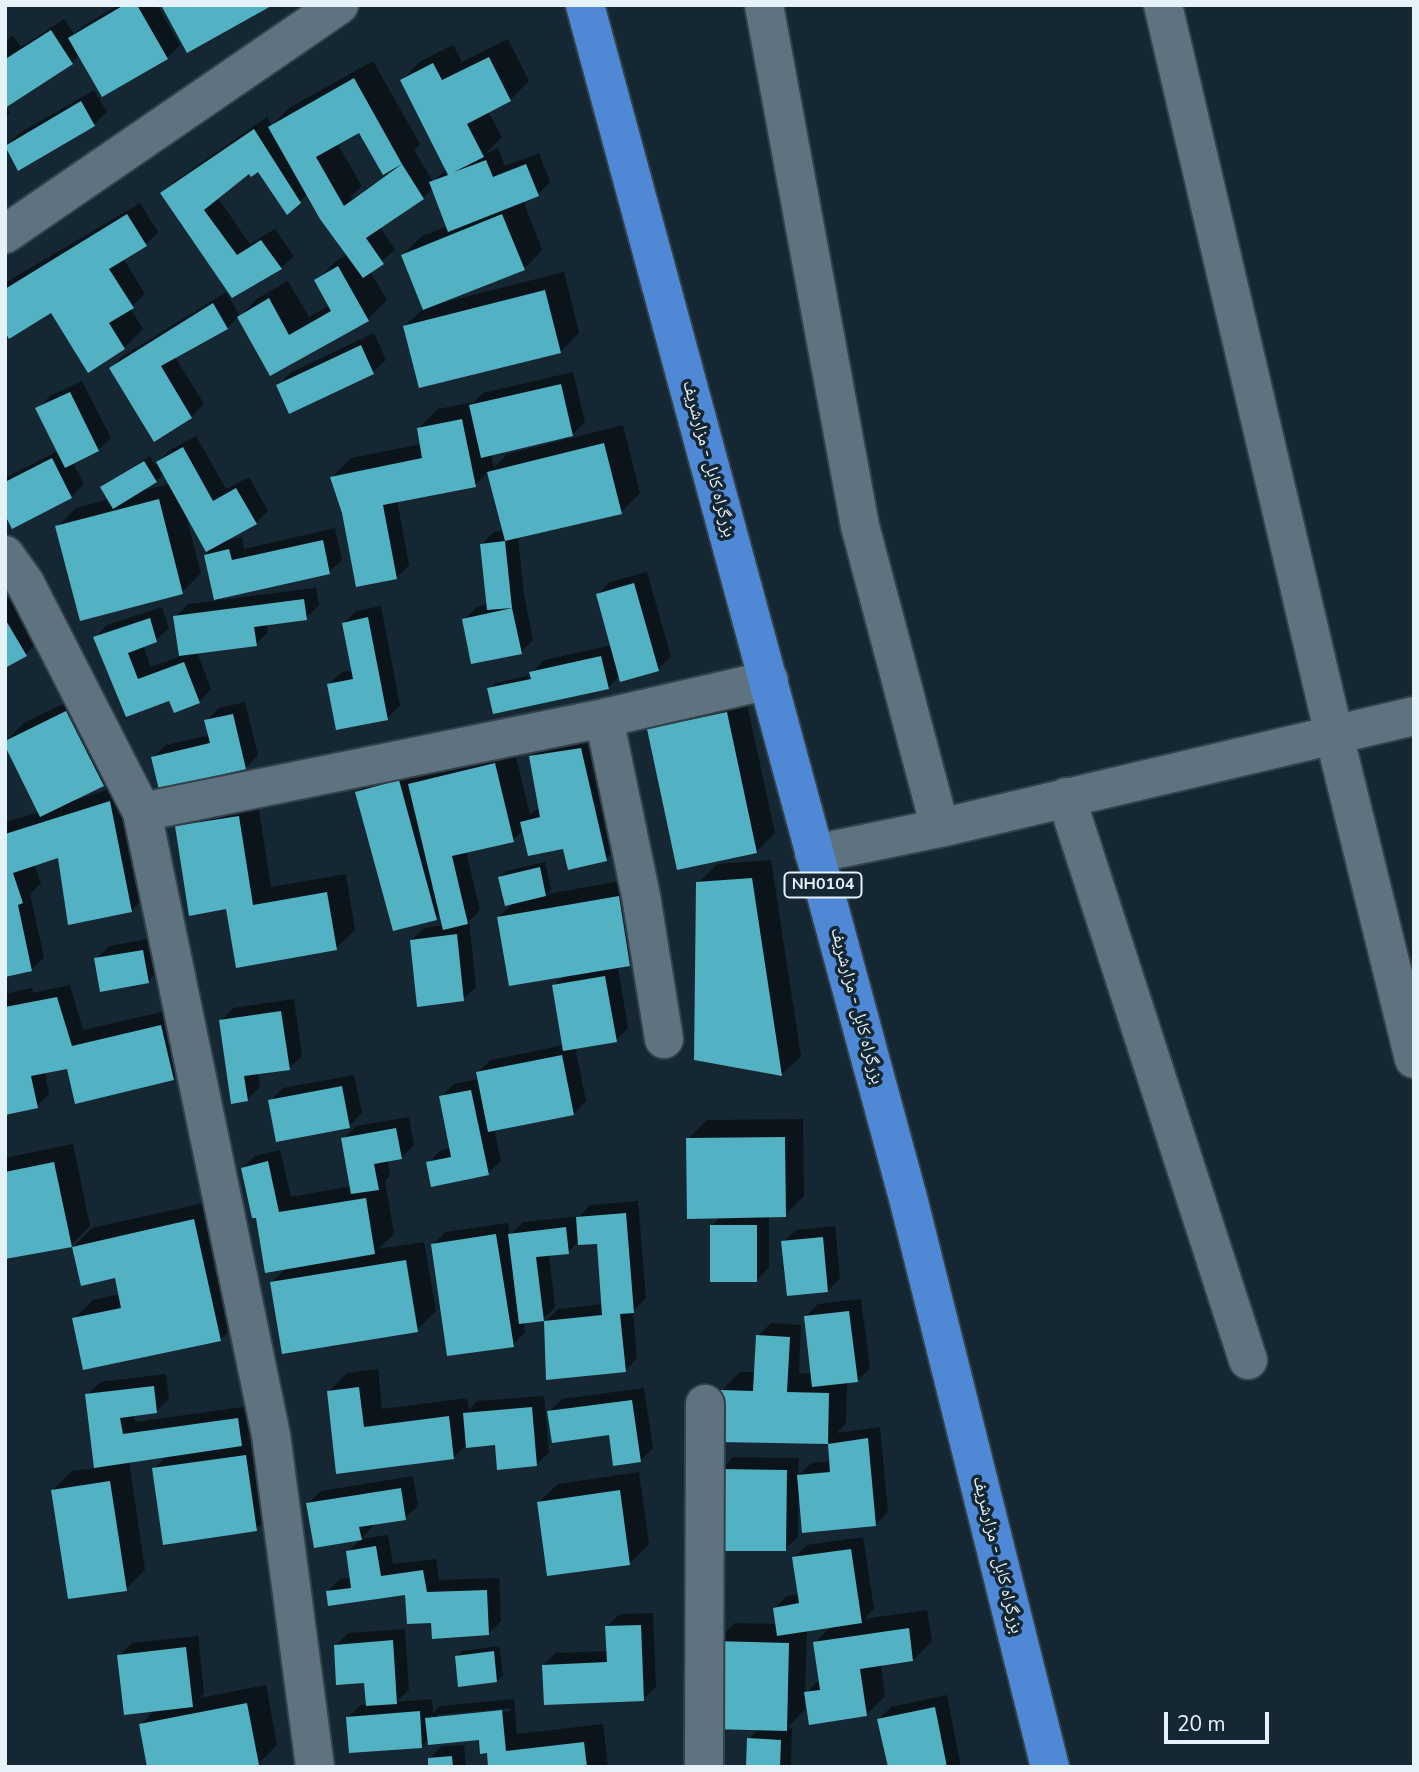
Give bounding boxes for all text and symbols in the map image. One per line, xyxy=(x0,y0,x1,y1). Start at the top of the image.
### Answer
street label: بزرگراه کابل - مزارشریف xyxy=(677,378,739,540)
road number: NH0104 xyxy=(784,872,862,898)
street label: بزرگراه کابل - مزارشریف xyxy=(825,925,887,1087)
street label: بزرگراه کابل - مزارشریف xyxy=(967,1474,1027,1636)
scale bar xyxy=(1167,1698,1272,1742)
text: 20 m xyxy=(1177,1710,1226,1738)

